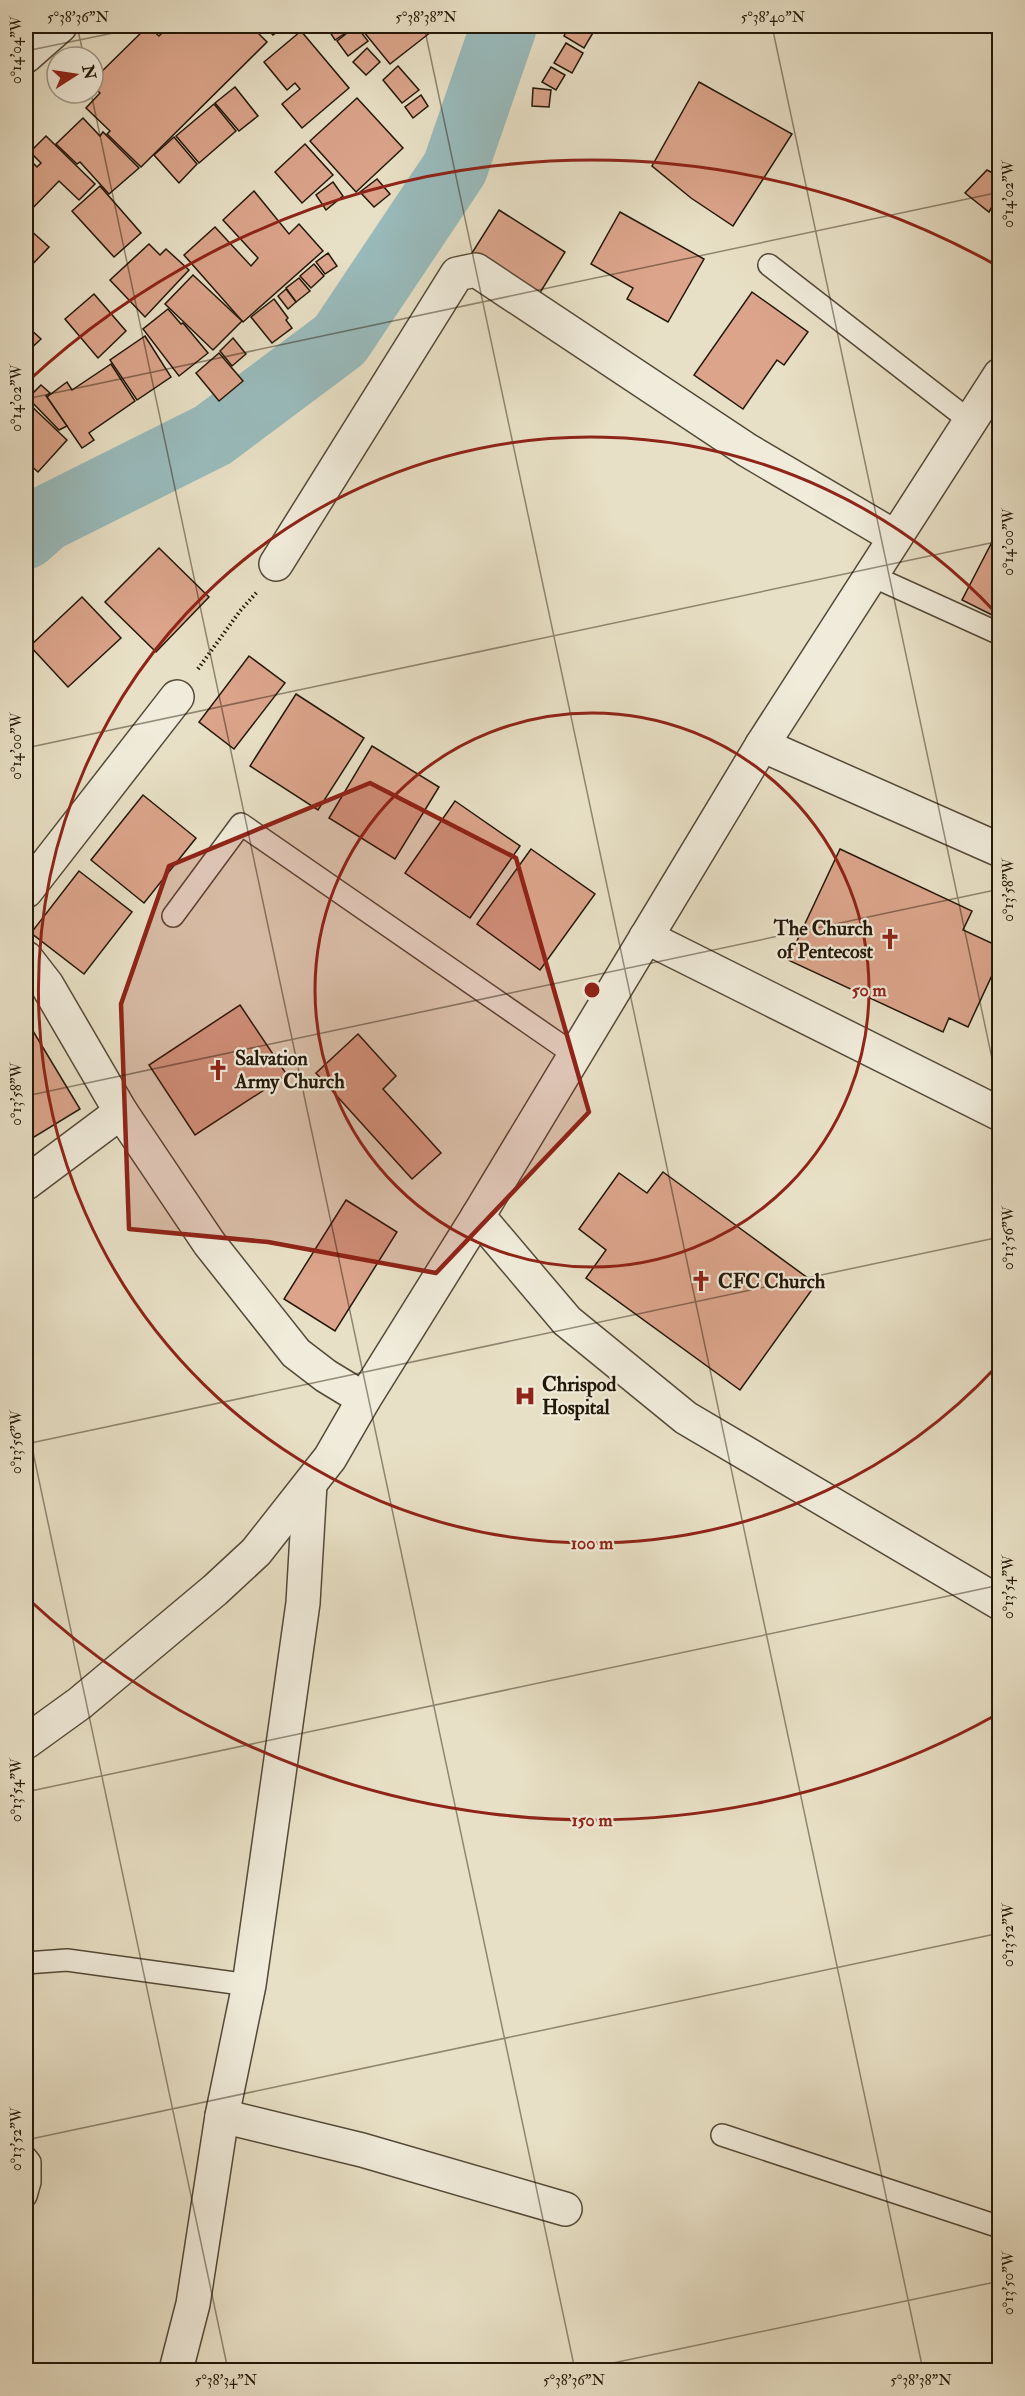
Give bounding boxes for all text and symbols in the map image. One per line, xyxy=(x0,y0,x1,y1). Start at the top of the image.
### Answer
text: 5°38'36"N xyxy=(47,8,109,27)
text: 5°38'38"N xyxy=(395,8,457,27)
text: 5°38'40"N xyxy=(741,8,806,27)
text: 0°14'04"W xyxy=(7,15,26,84)
north arrow xyxy=(45,45,105,105)
text: N xyxy=(77,62,100,82)
text: 0°14'02"W xyxy=(999,160,1018,228)
text: 0°14'02"W xyxy=(7,364,26,432)
text: 0°14'00"W xyxy=(999,508,1018,576)
text: 0°14'00"W xyxy=(7,712,26,780)
text: 0°13'58"W xyxy=(999,858,1018,922)
place label: The Church of Pentecost xyxy=(773,916,874,964)
church icon: The Church of Pentecost xyxy=(878,927,902,951)
text: 50 m xyxy=(852,979,887,1002)
centre of rings xyxy=(582,980,602,1000)
place label: Salvation Army Church xyxy=(234,1046,345,1095)
church icon: Salvation Army Church xyxy=(206,1058,230,1082)
text: 0°13'58"W xyxy=(7,1062,26,1126)
text: 0°13'56"W xyxy=(999,1205,1018,1270)
church icon: CFC Church xyxy=(689,1269,713,1293)
place label: CFC Church xyxy=(718,1269,826,1294)
place label: Chrispod Hospital xyxy=(542,1372,617,1421)
hospital icon: Chrispod Hospital xyxy=(513,1384,537,1408)
text: 0°13'56"W xyxy=(7,1409,26,1474)
text: 100 m xyxy=(571,1532,614,1555)
text: 0°13'54"W xyxy=(999,1554,1018,1619)
text: 0°13'54"W xyxy=(7,1757,26,1822)
text: 150 m xyxy=(571,1809,614,1832)
text: 0°13'52"W xyxy=(999,1902,1018,1967)
text: 0°13'52"W xyxy=(7,2106,26,2171)
text: 0°13'50"W xyxy=(999,2250,1018,2315)
text: 5°38'34"N xyxy=(195,2371,258,2390)
text: 5°38'36"N xyxy=(543,2371,605,2390)
text: 5°38'38"N xyxy=(890,2371,952,2390)

